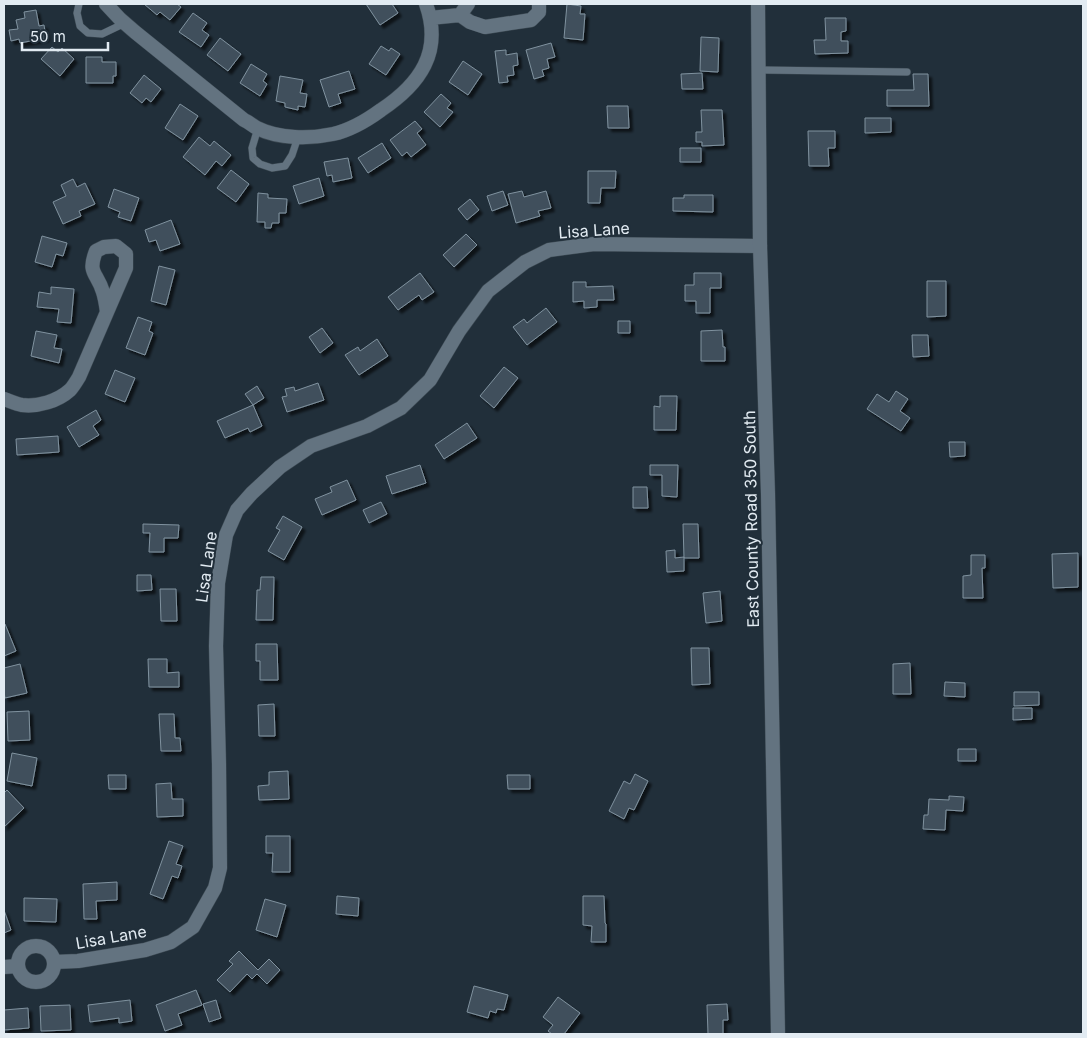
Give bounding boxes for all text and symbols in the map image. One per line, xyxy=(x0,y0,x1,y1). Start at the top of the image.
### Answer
scale bar xyxy=(22,20,109,52)
text: 50 m xyxy=(30,27,66,46)
street label: Lisa Lane xyxy=(558,218,630,242)
street label: East County Road 350 South xyxy=(739,410,763,628)
street label: Lisa Lane xyxy=(191,530,221,604)
street label: Lisa Lane xyxy=(74,921,148,953)

